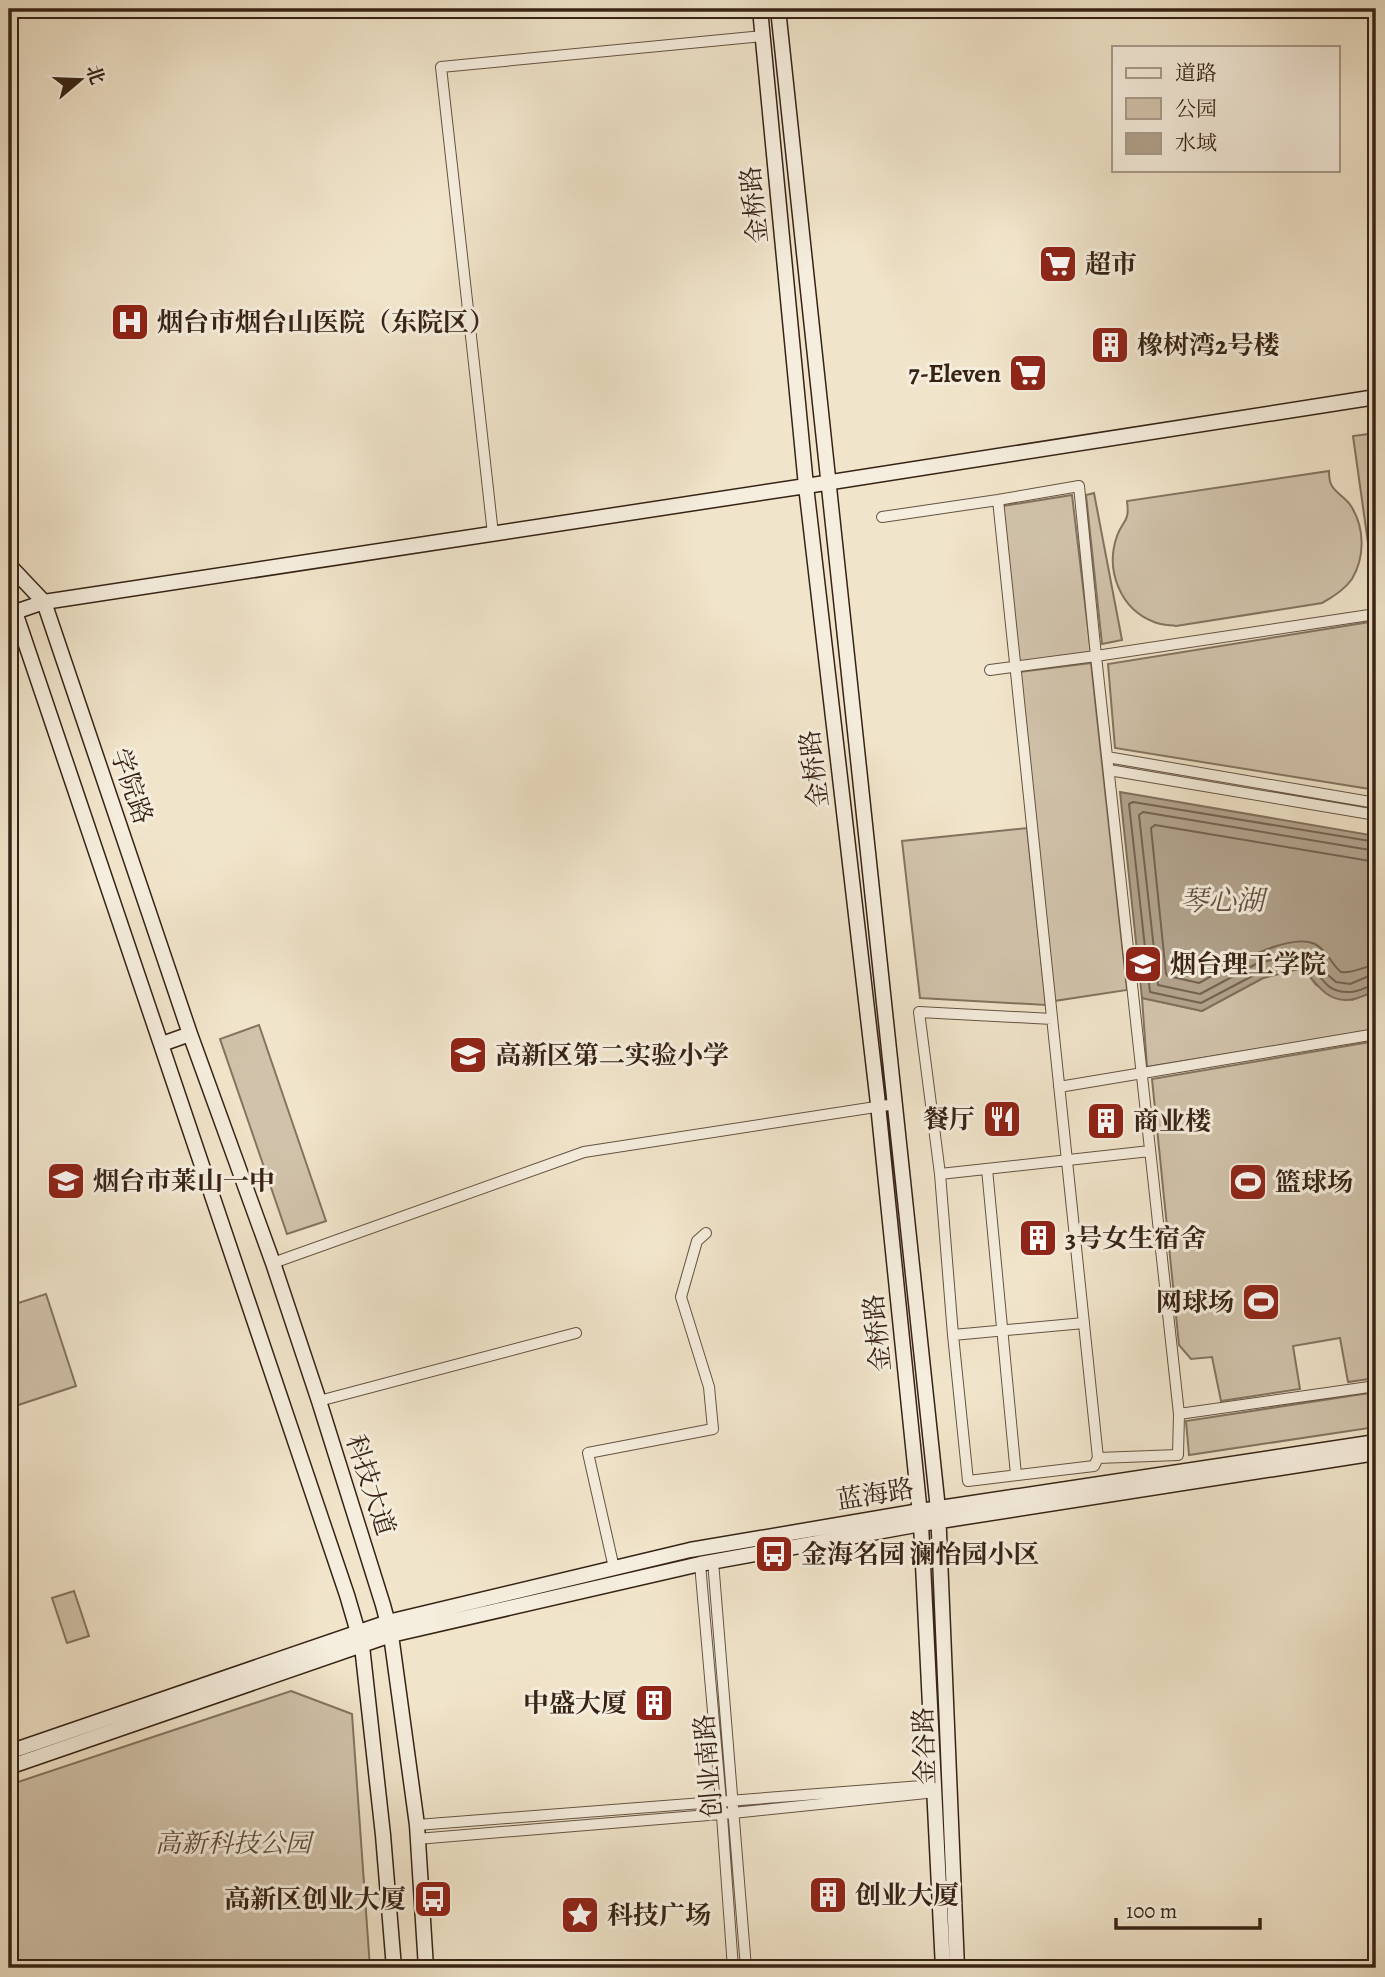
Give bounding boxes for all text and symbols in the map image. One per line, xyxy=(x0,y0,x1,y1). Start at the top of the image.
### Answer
north arrow xyxy=(46,46,116,116)
legend xyxy=(1112,46,1340,172)
text: 道路 xyxy=(1175,59,1217,87)
text: 北 xyxy=(80,62,111,88)
text: 公园 xyxy=(1175,95,1217,123)
text: 水域 xyxy=(1175,129,1217,157)
street label: 金桥路 xyxy=(733,164,776,246)
supermarket icon: 超市 xyxy=(1037,243,1079,285)
place label: 超市 xyxy=(1085,247,1137,282)
hospital icon: 烟台市烟台山医院（东院区） xyxy=(109,301,151,343)
place label: 烟台市烟台山医院（东院区） xyxy=(157,305,495,340)
building icon: 橡树湾2号楼 xyxy=(1089,324,1131,366)
place label: 橡树湾2号楼 xyxy=(1137,328,1280,363)
supermarket icon: 7-Eleven xyxy=(1007,352,1049,394)
place label: 7-Eleven xyxy=(909,356,1001,391)
street label: 金桥路 xyxy=(792,728,837,810)
street label: 学院路 xyxy=(102,744,161,829)
water label: 琴心湖 xyxy=(1180,882,1269,920)
school or university icon: 烟台理工学院 xyxy=(1122,943,1164,985)
place label: 烟台理工学院 xyxy=(1170,947,1326,982)
school or university icon: 高新区第二实验小学 xyxy=(447,1034,489,1076)
place label: 高新区第二实验小学 xyxy=(495,1038,729,1073)
restaurant icon: 餐厅 xyxy=(981,1098,1023,1140)
building icon: 商业楼 xyxy=(1085,1100,1127,1142)
place label: 餐厅 xyxy=(923,1102,975,1137)
place label: 商业楼 xyxy=(1133,1104,1211,1139)
school or university icon: 烟台市莱山一中 xyxy=(45,1160,87,1202)
sports icon: 篮球场 xyxy=(1227,1161,1269,1203)
place label: 烟台市莱山一中 xyxy=(93,1164,275,1199)
place label: 篮球场 xyxy=(1275,1165,1353,1200)
building icon: 3号女生宿舍 xyxy=(1017,1217,1059,1259)
place label: 3号女生宿舍 xyxy=(1065,1221,1206,1256)
sports icon: 网球场 xyxy=(1240,1281,1282,1323)
place label: 网球场 xyxy=(1156,1285,1234,1320)
street label: 金桥路 xyxy=(856,1292,899,1374)
street label: 科技大道 xyxy=(338,1430,403,1540)
street label: 蓝海路 xyxy=(834,1471,916,1518)
bus stop icon: 金海名园 澜怡园小区 xyxy=(753,1533,795,1575)
place label: 金海名园 澜怡园小区 xyxy=(801,1537,1040,1572)
building icon: 中盛大厦 xyxy=(633,1682,675,1724)
place label: 中盛大厦 xyxy=(523,1686,627,1721)
street label: 金谷路 xyxy=(906,1706,943,1786)
street label: 创业南路 xyxy=(687,1713,730,1819)
park label: 高新科技公园 xyxy=(155,1826,315,1861)
building icon: 创业大厦 xyxy=(807,1874,849,1916)
bus stop icon: 高新区创业大厦 xyxy=(412,1878,454,1920)
place label: 创业大厦 xyxy=(855,1878,959,1913)
place label: 高新区创业大厦 xyxy=(224,1882,406,1917)
scale bar xyxy=(1116,1886,1259,1930)
place icon: 科技广场 xyxy=(559,1894,601,1936)
text: 100 m xyxy=(1126,1897,1177,1925)
place label: 科技广场 xyxy=(607,1898,711,1933)

